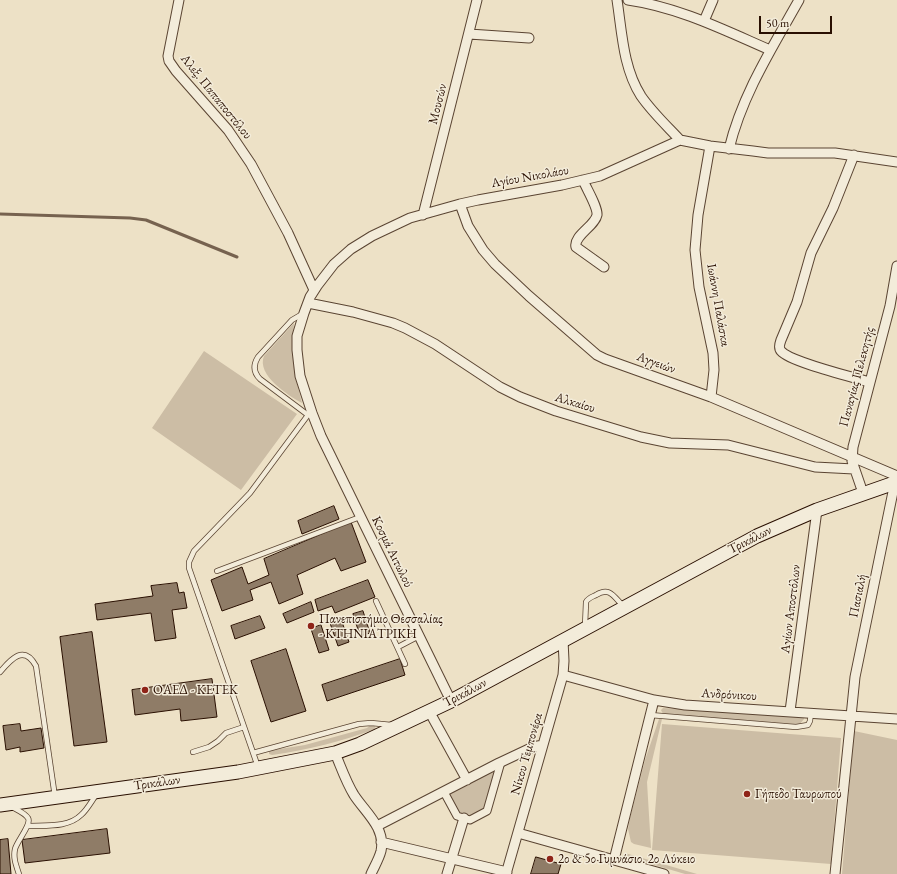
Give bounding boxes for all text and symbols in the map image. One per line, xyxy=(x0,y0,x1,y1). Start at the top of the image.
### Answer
scale bar xyxy=(761,8,834,34)
text: 50 m xyxy=(766,15,789,31)
street label: Αλεξ. Παπαποστόλου xyxy=(177,51,255,143)
street label: Μουσών xyxy=(425,82,451,126)
street label: Αγίου Νικολάου xyxy=(490,162,570,192)
street label: Ιωάννη Παλάσκα xyxy=(703,263,733,347)
street label: Παναγίας Πελεκητής xyxy=(836,325,878,429)
street label: Αγγειών xyxy=(634,349,678,377)
street label: Αλκαίου xyxy=(553,390,597,416)
street label: Κοσμά Αιτωλού xyxy=(368,514,416,590)
street label: Τρικάλων xyxy=(726,522,774,558)
street label: Αγίων Αποστόλων xyxy=(778,564,804,654)
street label: Πασιαλή xyxy=(846,573,870,619)
place label: Πανεπιστήμιο Θεσσαλίας - ΚΤΗΝΙΑΤΡΙΚΗ xyxy=(319,611,443,642)
marker: Πανεπιστήμιο Θεσσαλίας - ΚΤΗΝΙΑΤΡΙΚΗ xyxy=(306,621,316,631)
street label: Τρικάλων xyxy=(441,675,489,711)
place label: ΟΑΕΔ - ΚΕΤΕΚ xyxy=(153,682,238,698)
marker: ΟΑΕΔ - ΚΕΤΕΚ xyxy=(140,685,150,695)
street label: Ανδρόνικου xyxy=(701,686,757,704)
street label: Νίκου Τεμπονέρα xyxy=(508,711,546,797)
street label: Τρικάλων xyxy=(133,772,181,794)
place label: Γήπεδο Ταυρωπού xyxy=(755,786,842,802)
marker: Γήπεδο Ταυρωπού xyxy=(742,789,752,799)
place label: 2ο & 5ο Γυμνάσιο. 2ο Λύκειο xyxy=(558,851,695,867)
marker: 2ο & 5ο Γυμνάσιο. 2ο Λύκειο xyxy=(545,854,555,864)

